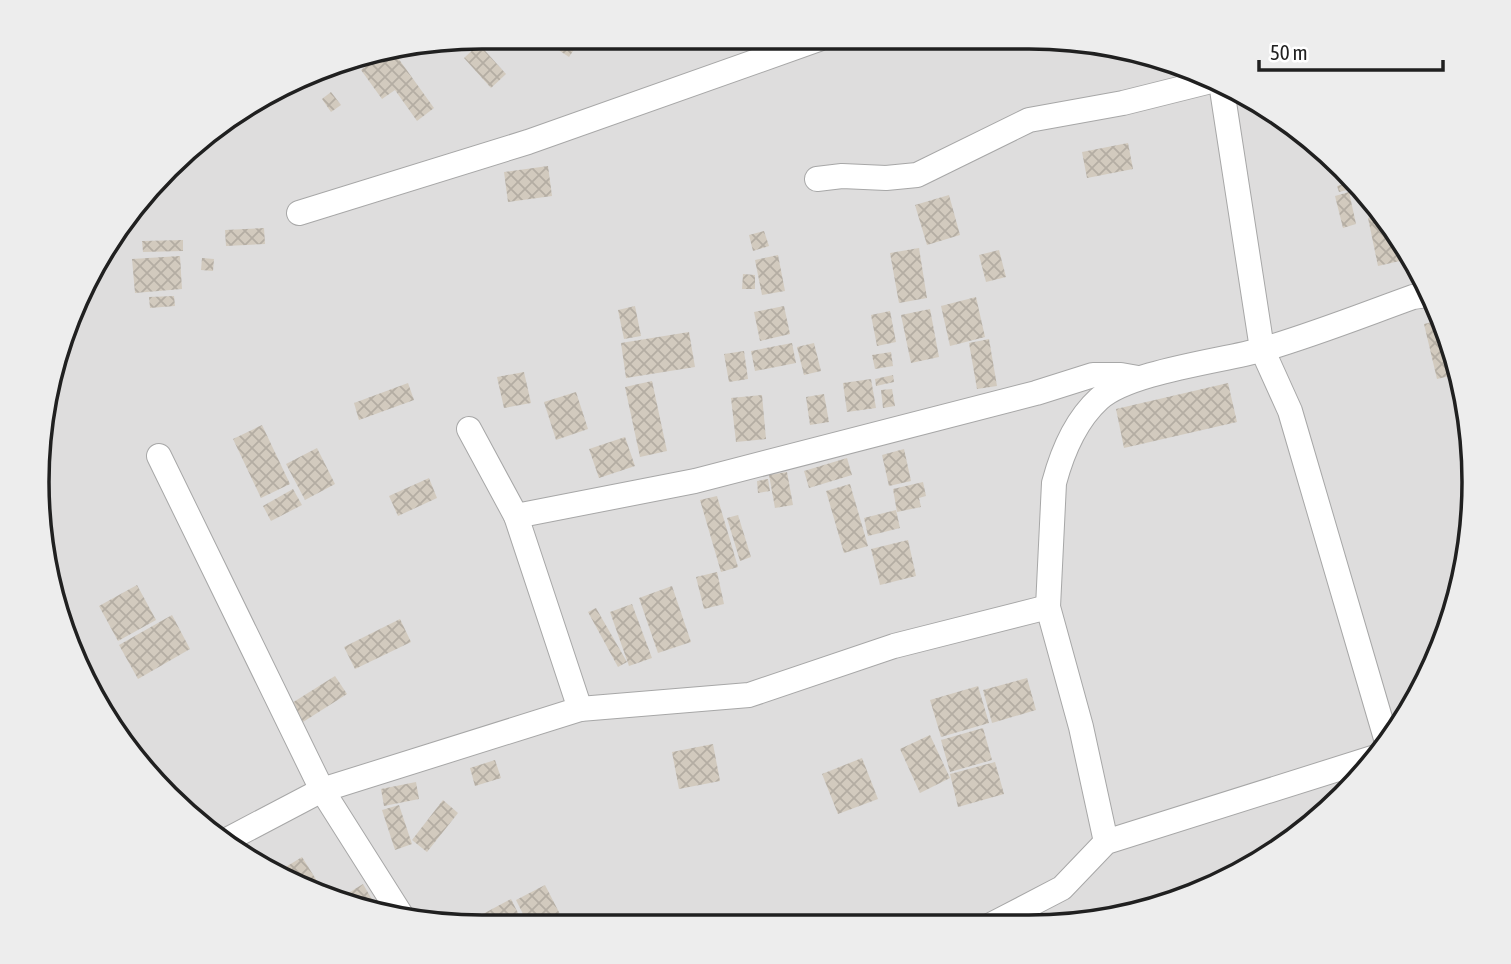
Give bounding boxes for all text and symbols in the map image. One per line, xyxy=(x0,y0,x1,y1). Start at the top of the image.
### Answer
scale bar xyxy=(1259,28,1443,72)
text: 50 m xyxy=(1270,40,1308,64)

